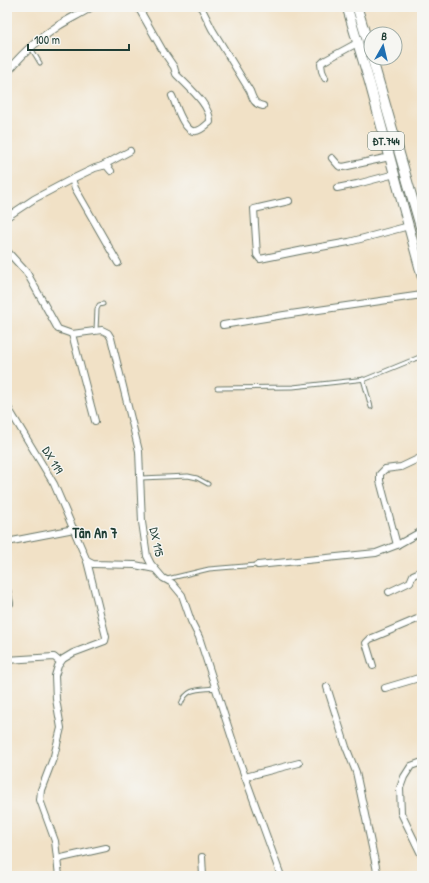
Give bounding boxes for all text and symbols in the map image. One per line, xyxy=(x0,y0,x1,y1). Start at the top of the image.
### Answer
scale bar xyxy=(28,26,129,52)
north arrow xyxy=(363,26,403,66)
text: B xyxy=(381,29,389,43)
text: 100 m xyxy=(34,31,60,48)
road number: ĐT.744 xyxy=(368,132,404,150)
street label: DX 119 xyxy=(38,443,68,477)
district label: Tân An 7 xyxy=(72,523,118,542)
street label: DX 115 xyxy=(146,526,168,558)

